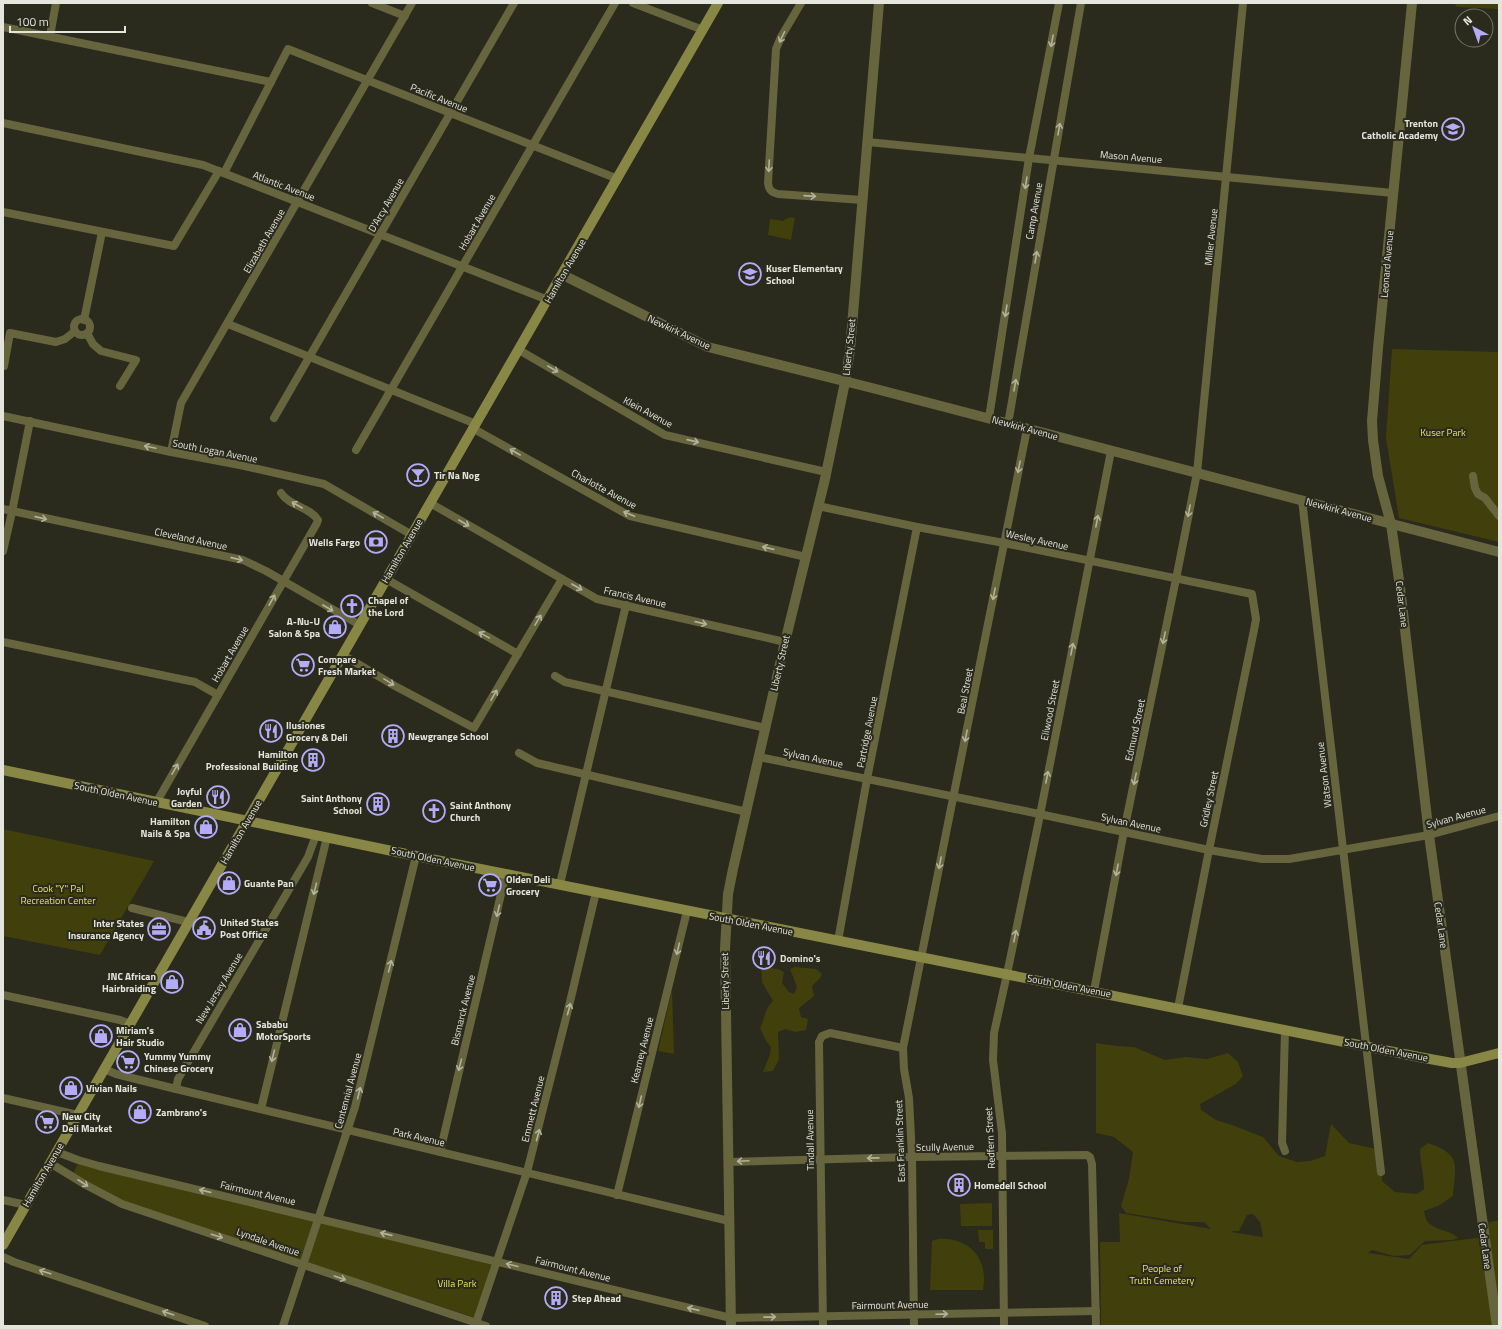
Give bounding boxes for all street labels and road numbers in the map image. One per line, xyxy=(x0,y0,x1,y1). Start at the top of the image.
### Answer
street label: Pacific Avenue xyxy=(408,80,470,116)
street label: Mason Avenue xyxy=(1099,147,1163,167)
street label: Atlantic Avenue xyxy=(251,167,317,205)
street label: D'Arcy Avenue xyxy=(364,175,408,235)
street label: Camp Avenue xyxy=(1022,181,1046,241)
street label: Hobart Avenue xyxy=(455,191,499,253)
street label: Elizabeth Avenue xyxy=(239,206,289,276)
street label: Miller Avenue xyxy=(1201,208,1221,266)
street label: Leonard Avenue xyxy=(1377,230,1397,298)
street label: Hamilton Avenue xyxy=(540,236,590,306)
street label: Newkirk Avenue xyxy=(645,311,713,353)
street label: Liberty Street xyxy=(839,317,859,376)
street label: Klein Avenue xyxy=(621,393,675,431)
street label: Newkirk Avenue xyxy=(990,412,1060,444)
street label: South Logan Avenue xyxy=(171,435,259,467)
street label: Charlotte Avenue xyxy=(569,465,639,513)
street label: Newkirk Avenue xyxy=(1304,494,1374,526)
street label: Hamilton Avenue xyxy=(377,516,427,586)
street label: Cleveland Avenue xyxy=(153,524,229,554)
street label: Wesley Avenue xyxy=(1004,526,1070,554)
street label: Cedar Lane xyxy=(1392,580,1412,628)
street label: Francis Avenue xyxy=(602,583,668,611)
street label: Hobart Avenue xyxy=(208,623,252,685)
street label: Liberty Street xyxy=(766,633,794,692)
street label: Beal Street xyxy=(953,666,977,715)
street label: Ellwood Street xyxy=(1037,678,1063,742)
street label: Partridge Avenue xyxy=(853,695,881,769)
street label: Edmund Street xyxy=(1121,697,1149,762)
street label: Watson Avenue xyxy=(1313,741,1335,809)
street label: Sylvan Avenue xyxy=(782,744,844,772)
street label: Gridley Street xyxy=(1196,769,1222,829)
street label: South Olden Avenue xyxy=(73,778,159,810)
street label: Hamilton Avenue xyxy=(216,797,266,867)
street label: Sylvan Avenue xyxy=(1425,802,1487,832)
street label: Sylvan Avenue xyxy=(1100,809,1162,837)
street label: South Olden Avenue xyxy=(390,843,476,875)
street label: Cedar Lane xyxy=(1430,901,1452,949)
street label: South Olden Avenue xyxy=(708,909,794,939)
street label: New Jersey Avenue xyxy=(192,950,246,1026)
street label: Liberty Street xyxy=(717,952,733,1010)
street label: South Olden Avenue xyxy=(1026,971,1112,1001)
street label: Bismarck Avenue xyxy=(447,973,479,1047)
street label: Kearney Avenue xyxy=(627,1015,657,1085)
street label: South Olden Avenue xyxy=(1343,1035,1429,1065)
street label: Centennial Avenue xyxy=(331,1051,365,1131)
street label: Emmett Avenue xyxy=(518,1074,548,1144)
street label: East Franklin Street xyxy=(891,1099,909,1182)
street label: Redfern Street xyxy=(981,1106,999,1169)
street label: Tindall Avenue xyxy=(802,1109,818,1171)
street label: Park Avenue xyxy=(392,1124,446,1150)
street label: Scully Avenue xyxy=(916,1139,974,1155)
street label: Hamilton Avenue xyxy=(18,1140,68,1210)
street label: Fairmount Avenue xyxy=(219,1177,297,1209)
street label: Cedar Lane xyxy=(1474,1222,1496,1270)
street label: Lyndale Avenue xyxy=(235,1224,301,1260)
street label: Fairmount Avenue xyxy=(534,1252,612,1286)
street label: Fairmount Avenue xyxy=(851,1297,929,1313)

